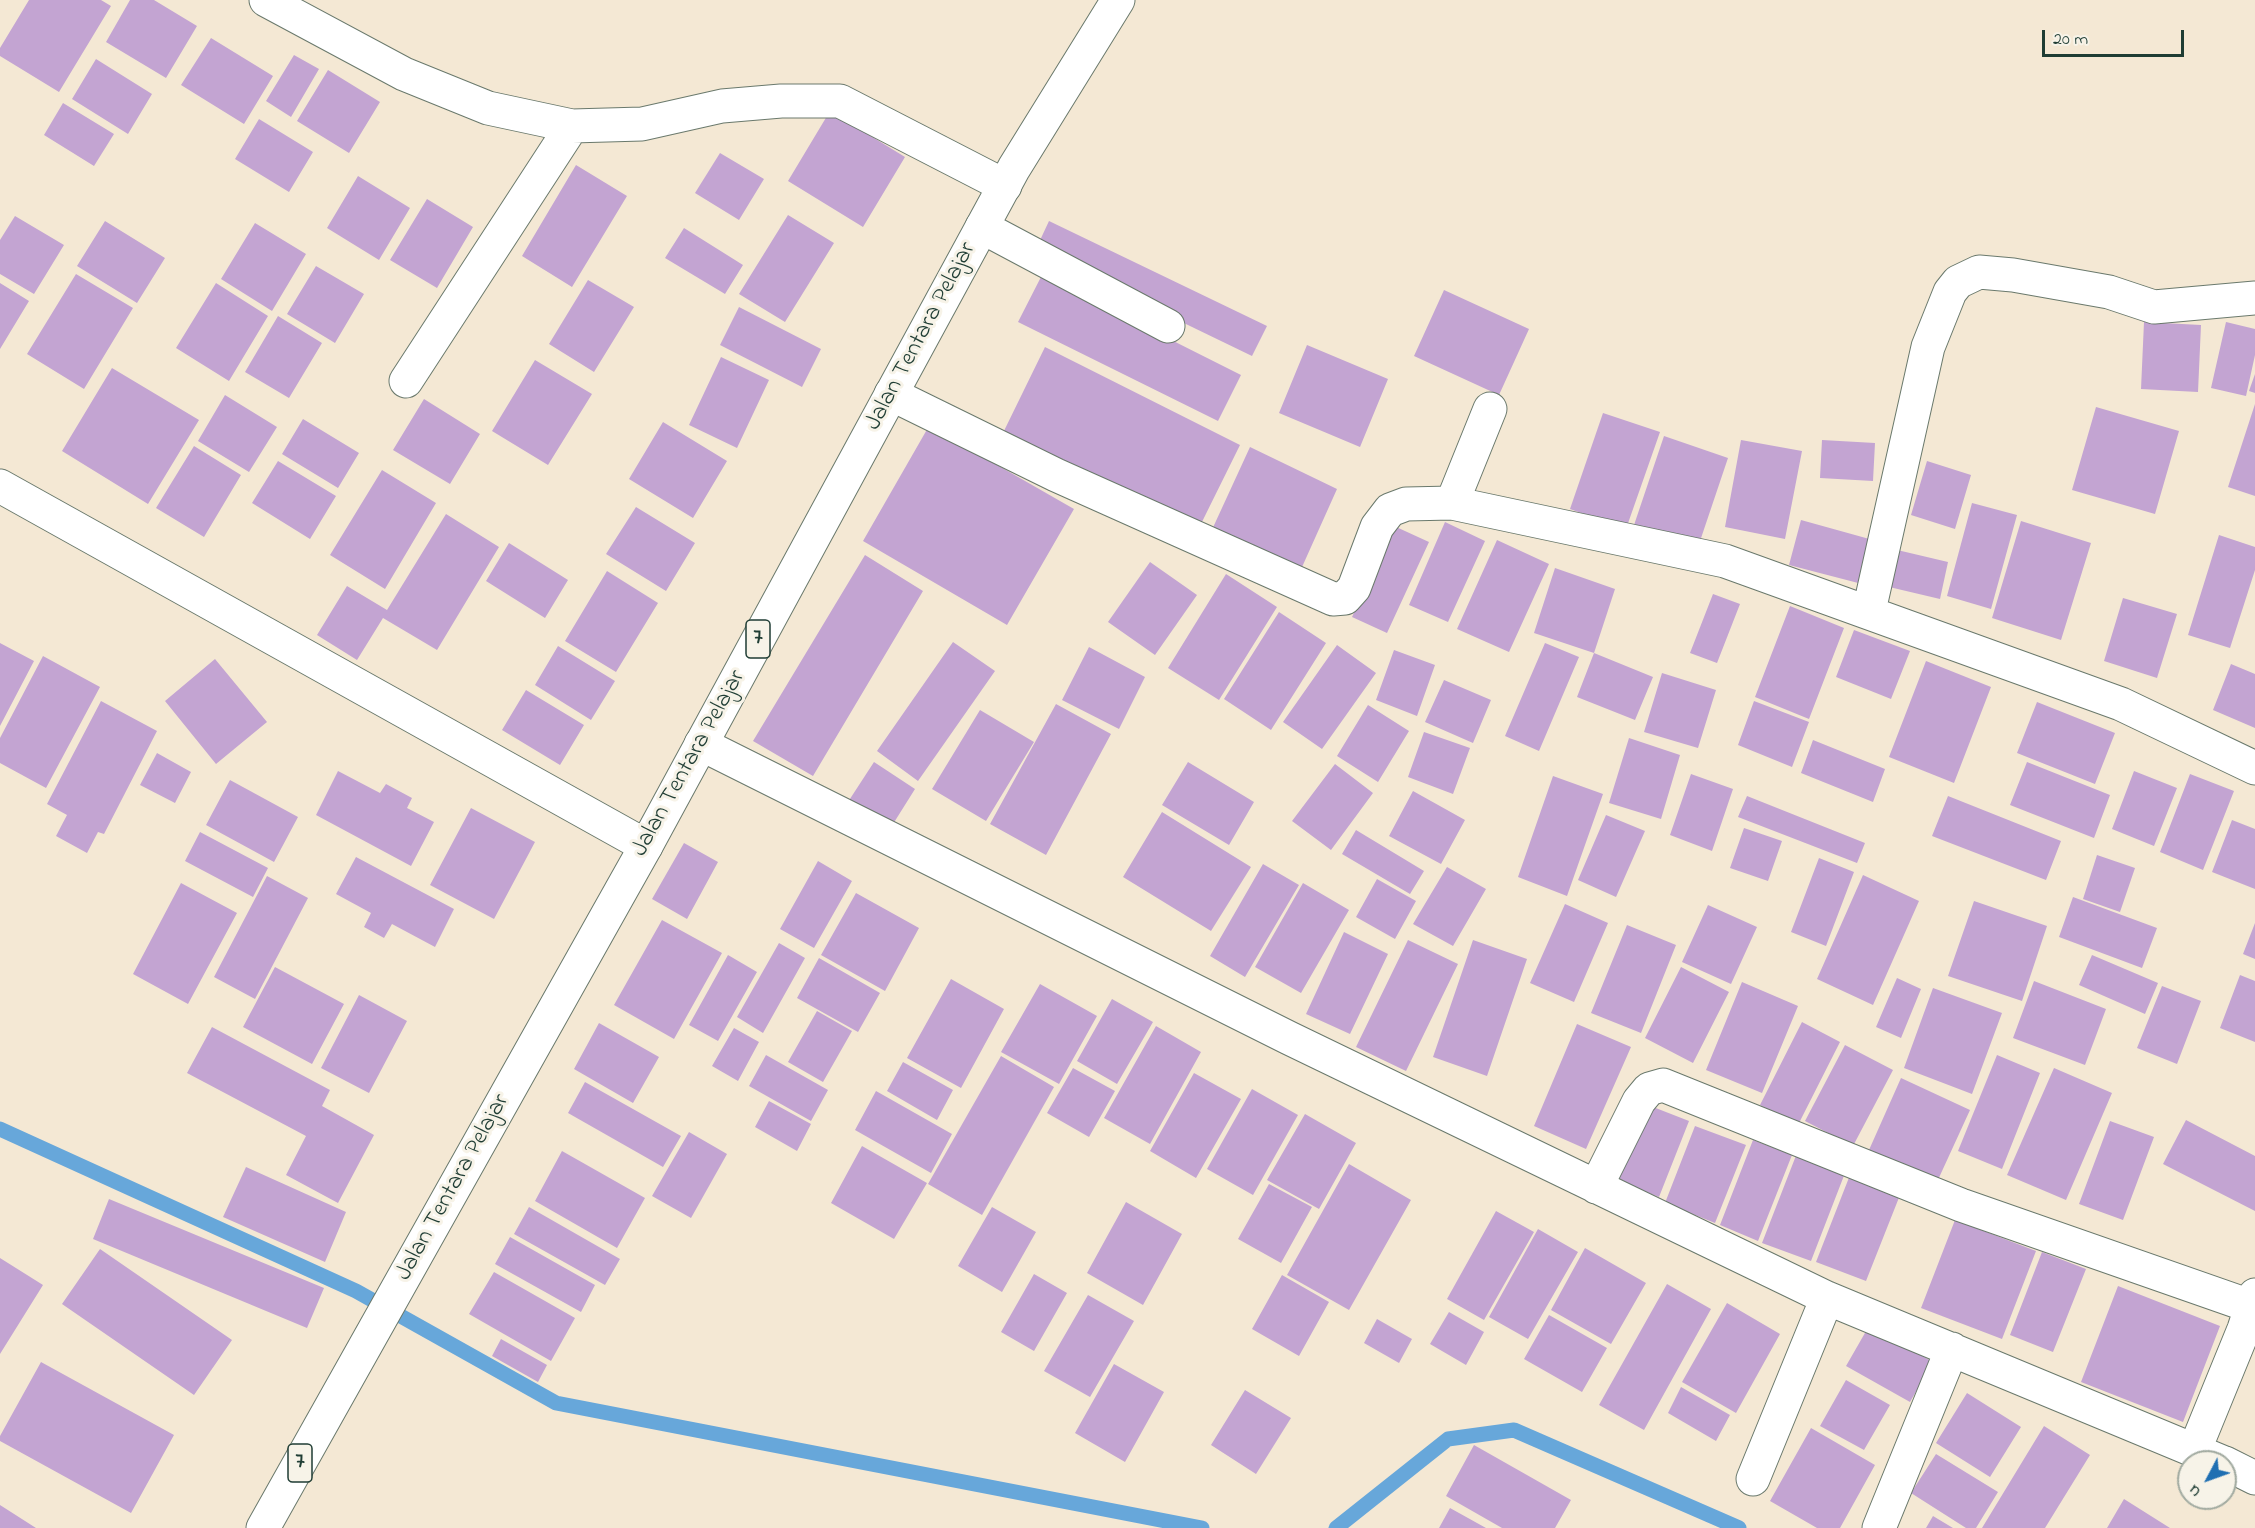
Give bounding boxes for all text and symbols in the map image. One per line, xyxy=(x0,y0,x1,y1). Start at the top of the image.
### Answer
scale bar xyxy=(2045,18,2188,56)
text: 20 m xyxy=(2053,27,2088,53)
street label: Jalan Tentara Pelajar xyxy=(860,238,984,436)
road number: 7 xyxy=(746,620,770,658)
street label: Jalan Tentara Pelajar xyxy=(627,666,753,862)
street label: Jalan Tentara Pelajar xyxy=(391,1090,517,1286)
road number: 7 xyxy=(288,1444,312,1482)
north arrow xyxy=(2177,1450,2237,1510)
text: U xyxy=(2183,1479,2207,1502)

